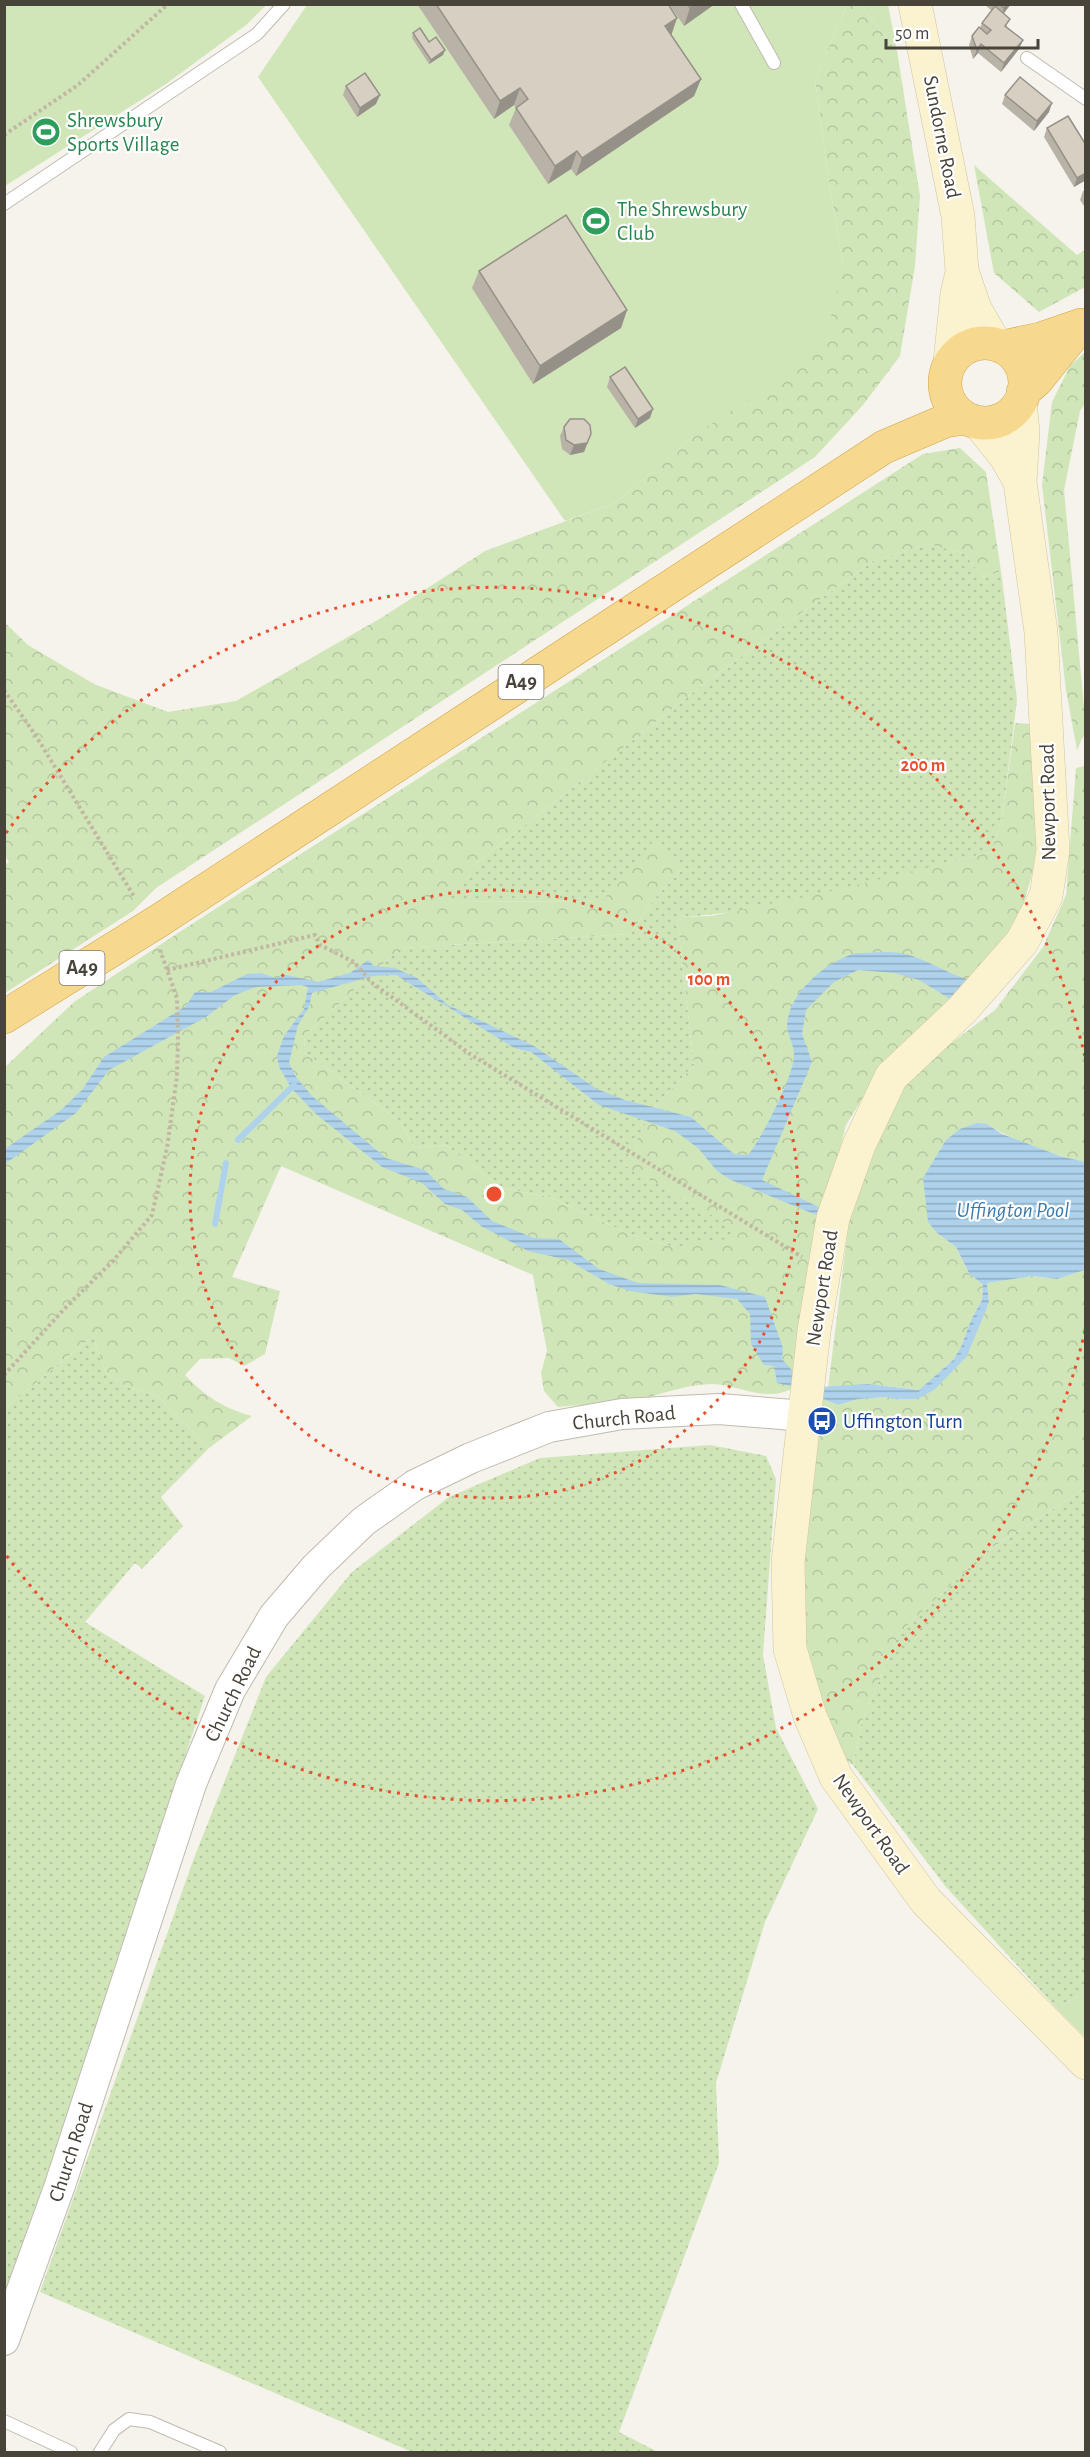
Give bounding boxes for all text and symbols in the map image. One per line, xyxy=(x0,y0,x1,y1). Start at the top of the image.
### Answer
scale bar xyxy=(886,12,1038,50)
text: 50 m xyxy=(895,25,929,43)
street label: Sundorne Road xyxy=(920,74,964,200)
place label: Shrewsbury Sports Village xyxy=(67,110,179,155)
sports icon: Shrewsbury Sports Village xyxy=(30,116,62,148)
place label: The Shrewsbury Club xyxy=(617,199,747,244)
sports icon: The Shrewsbury Club xyxy=(580,205,612,237)
road number: A49 xyxy=(498,665,544,699)
street label: Newport Road xyxy=(1036,743,1060,861)
text: 200 m xyxy=(901,757,945,775)
road number: A49 xyxy=(60,951,104,985)
text: 100 m xyxy=(688,971,730,989)
centre of rings xyxy=(484,1184,504,1204)
water label: Uffington Pool xyxy=(956,1199,1070,1221)
street label: Newport Road xyxy=(802,1228,842,1348)
street label: Church Road xyxy=(572,1402,677,1434)
bus stop icon: Uffington Turn xyxy=(806,1405,838,1437)
place label: Uffington Turn xyxy=(843,1411,963,1432)
street label: Church Road xyxy=(201,1643,265,1745)
street label: Newport Road xyxy=(829,1770,913,1878)
street label: Church Road xyxy=(45,2099,97,2204)

